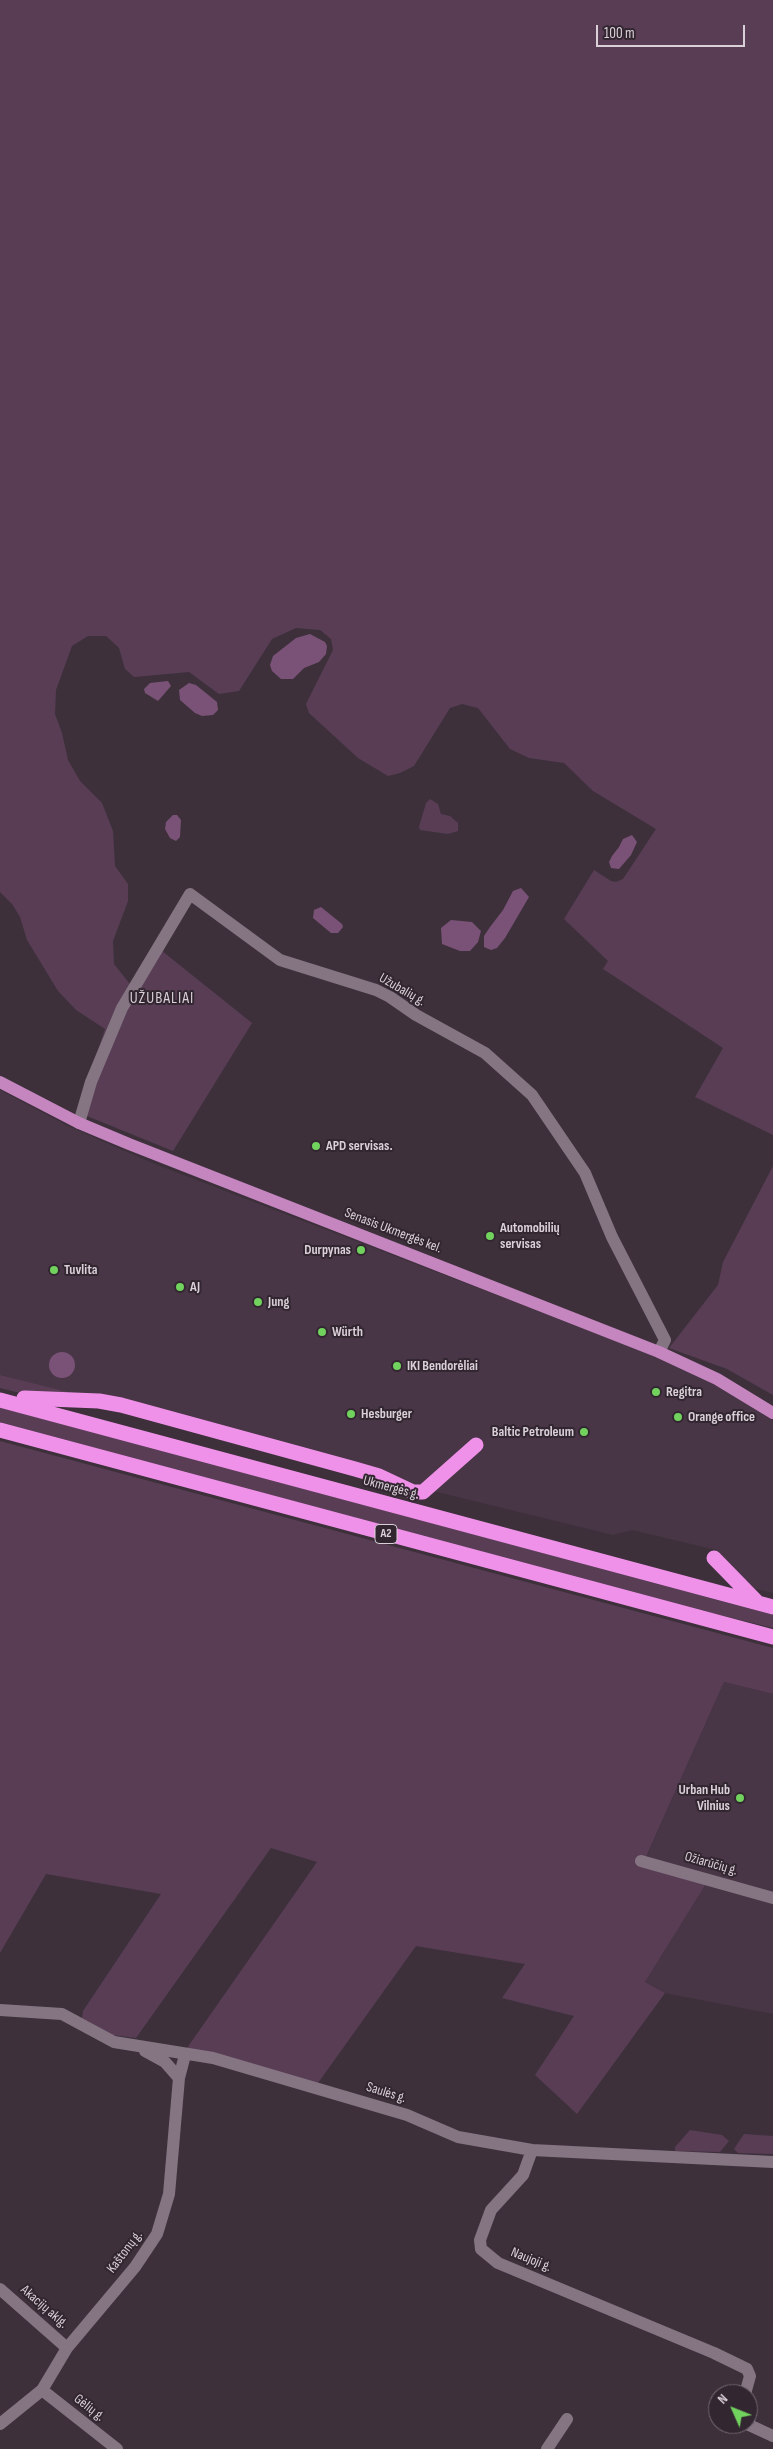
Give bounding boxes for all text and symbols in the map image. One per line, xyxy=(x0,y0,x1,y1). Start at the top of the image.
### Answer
scale bar xyxy=(598,15,747,47)
text: 100 m xyxy=(604,24,635,43)
street label: Užubalių g. xyxy=(376,970,428,1010)
district label: UŽUBALIAI xyxy=(129,989,195,1009)
place label: APD servisas. xyxy=(326,1138,393,1154)
marker: APD servisas. xyxy=(310,1140,322,1152)
street label: Senasis Ukmergės kel. xyxy=(342,1205,444,1257)
place label: Automobilių servisas xyxy=(500,1220,560,1252)
marker: Automobilių servisas xyxy=(484,1230,496,1242)
place label: Durpynas xyxy=(304,1242,351,1258)
marker: Durpynas xyxy=(355,1244,367,1256)
place label: Tuvlita xyxy=(64,1262,97,1278)
marker: Tuvlita xyxy=(48,1264,60,1276)
place label: AJ xyxy=(190,1279,200,1295)
marker: AJ xyxy=(174,1281,186,1293)
place label: Jung xyxy=(268,1294,289,1310)
marker: Jung xyxy=(252,1296,264,1308)
place label: Würth xyxy=(332,1324,363,1340)
marker: Würth xyxy=(316,1326,328,1338)
place label: IKI Bendorėliai xyxy=(407,1358,478,1374)
marker: IKI Bendorėliai xyxy=(391,1360,403,1372)
place label: Regitra xyxy=(666,1384,702,1400)
marker: Regitra xyxy=(650,1386,662,1398)
place label: Hesburger xyxy=(361,1406,412,1422)
marker: Hesburger xyxy=(345,1408,357,1420)
place label: Orange office xyxy=(688,1409,755,1425)
marker: Orange office xyxy=(672,1411,684,1423)
place label: Baltic Petroleum xyxy=(492,1424,574,1440)
marker: Baltic Petroleum xyxy=(578,1426,590,1438)
street label: Ukmergės g. xyxy=(361,1472,421,1504)
road number: A2 xyxy=(375,1525,397,1544)
place label: Urban Hub Vilnius xyxy=(679,1782,730,1814)
marker: Urban Hub Vilnius xyxy=(734,1792,746,1804)
street label: Ožiarūčių g. xyxy=(683,1848,739,1880)
street label: Saulės g. xyxy=(364,2079,408,2107)
street label: Kaštonų g. xyxy=(104,2227,146,2277)
street label: Naujoji g. xyxy=(508,2244,554,2276)
street label: Akacijų aklg. xyxy=(17,2282,71,2332)
north arrow xyxy=(708,2384,758,2434)
text: N xyxy=(714,2390,731,2408)
street label: Gėlių g. xyxy=(70,2391,108,2425)

